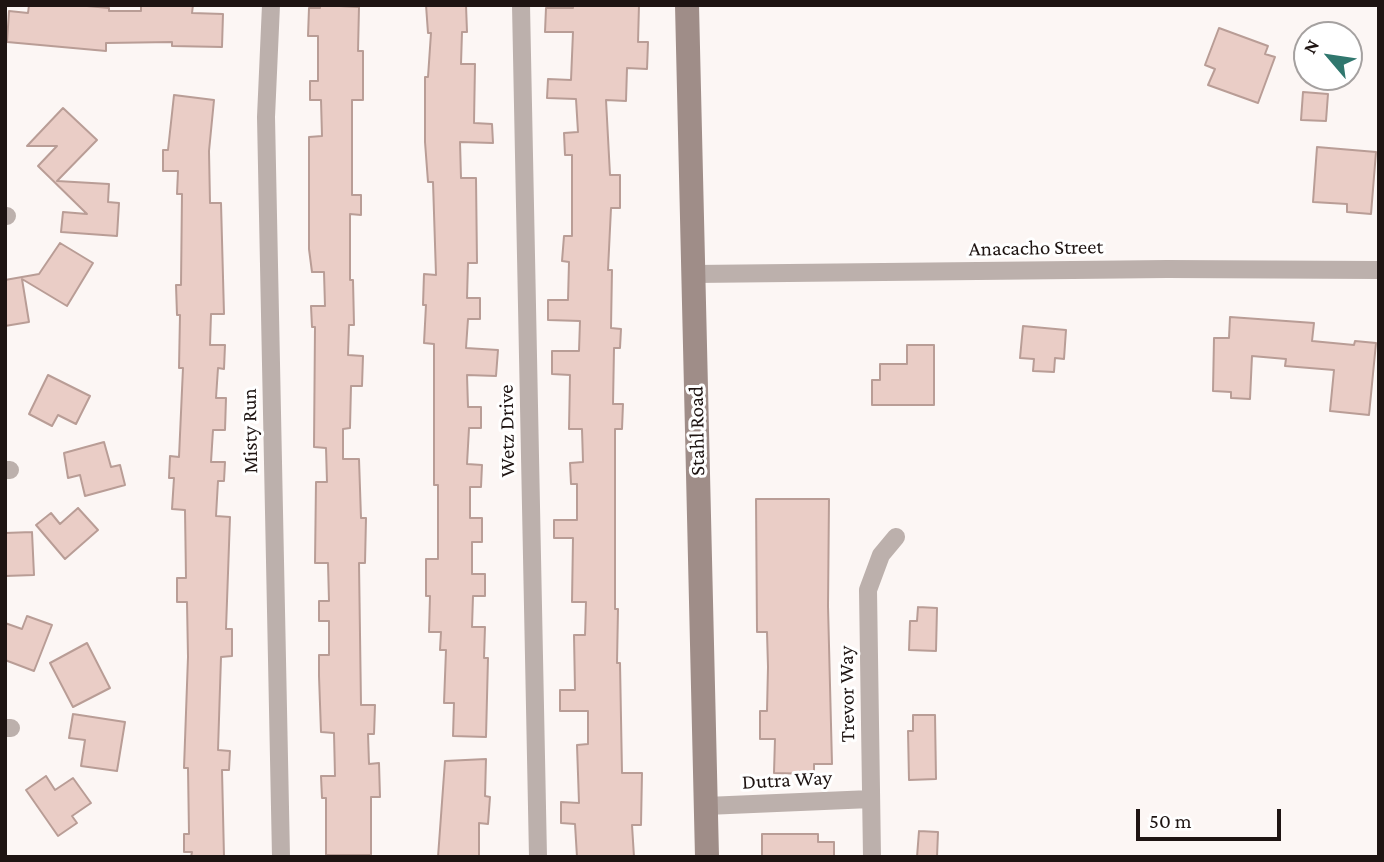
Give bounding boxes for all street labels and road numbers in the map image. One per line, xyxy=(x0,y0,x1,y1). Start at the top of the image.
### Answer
street label: Anacacho Street xyxy=(968,234,1104,262)
street label: Wetz Drive xyxy=(494,384,520,478)
street label: Stahl Road xyxy=(684,386,710,476)
street label: Misty Run xyxy=(237,388,263,474)
street label: Trevor Way xyxy=(834,646,860,742)
street label: Dutra Way xyxy=(741,765,833,795)

